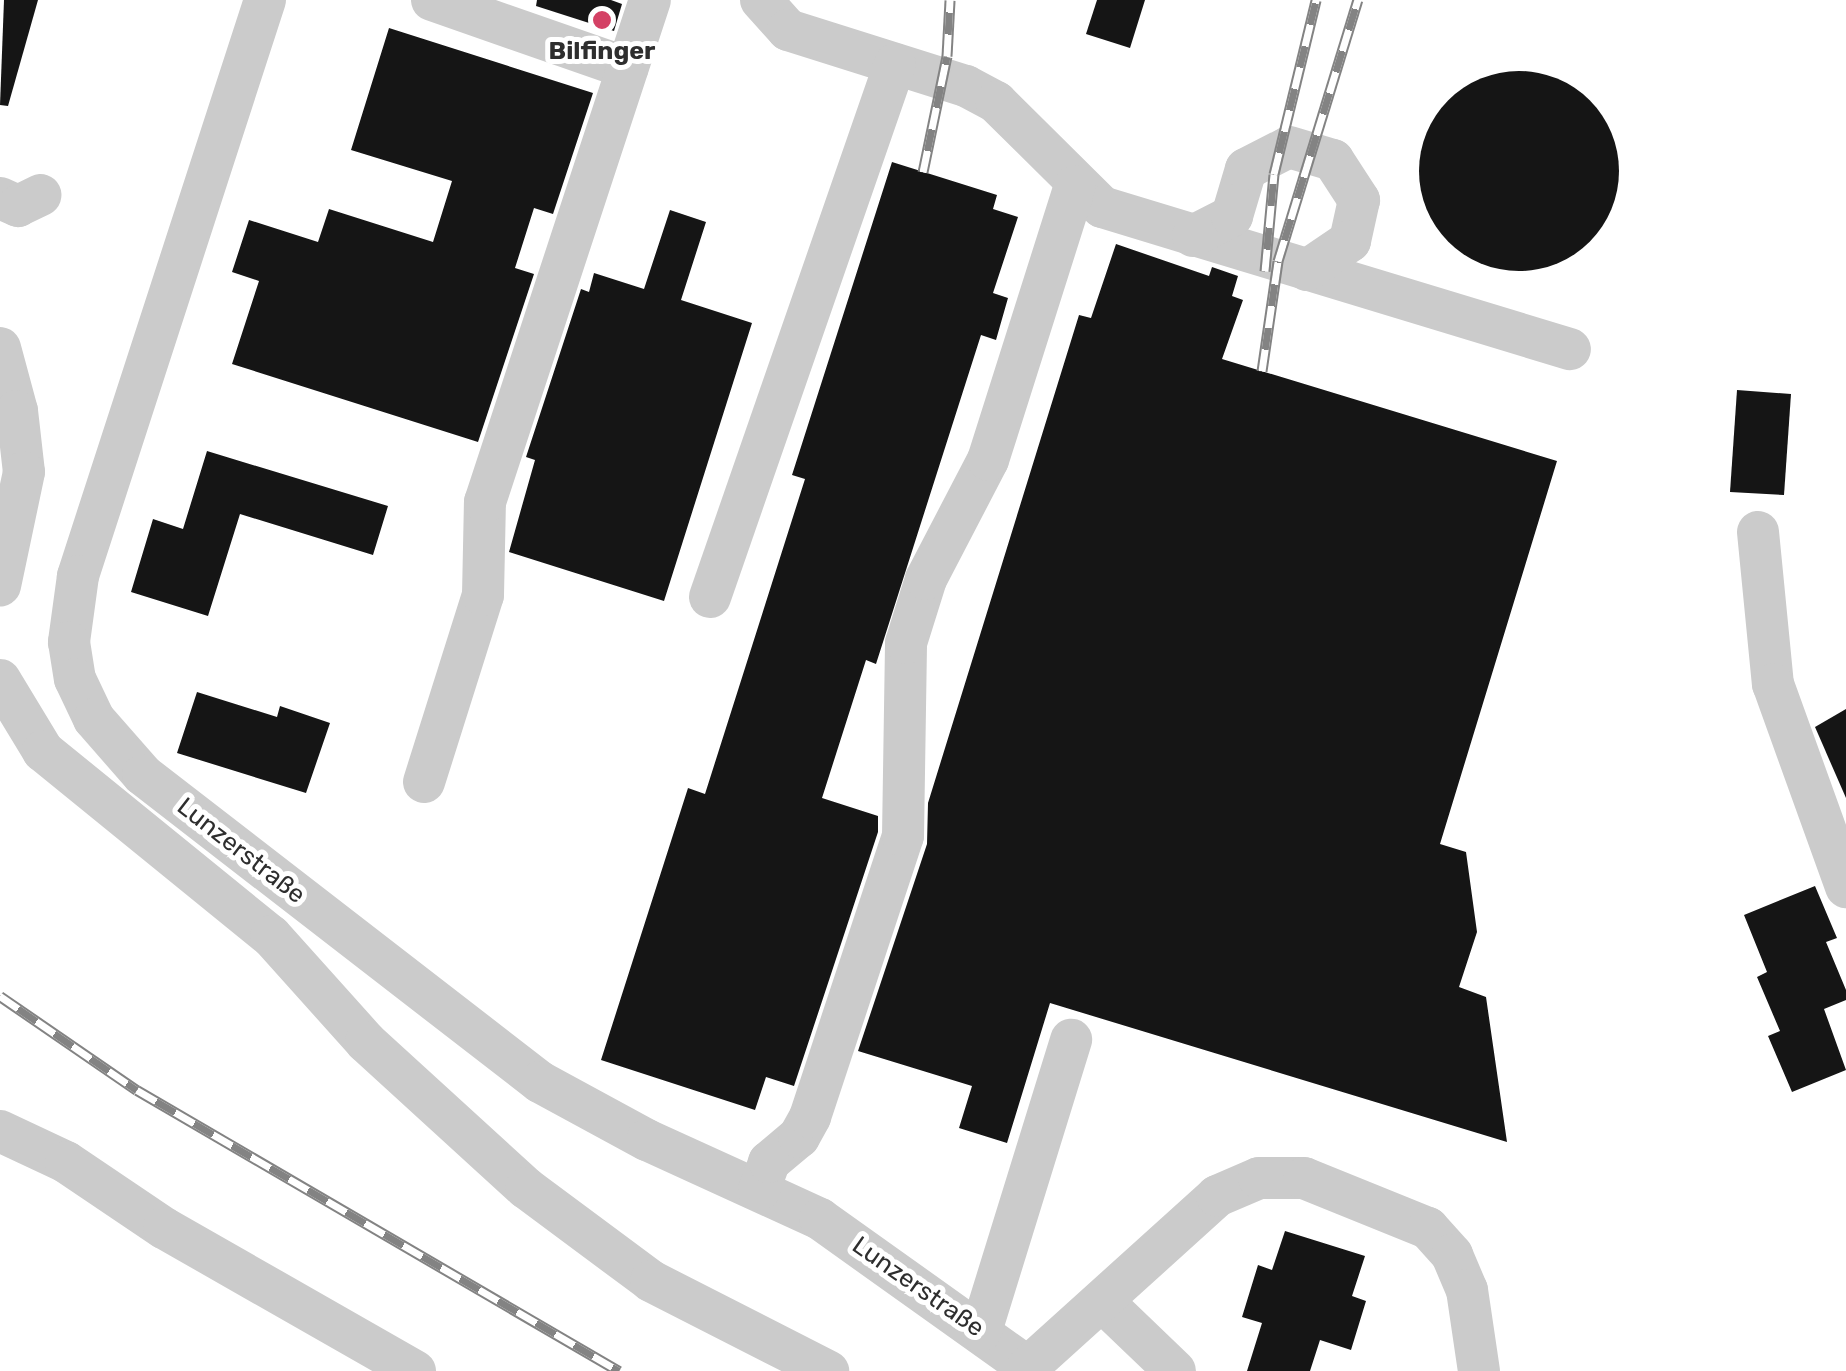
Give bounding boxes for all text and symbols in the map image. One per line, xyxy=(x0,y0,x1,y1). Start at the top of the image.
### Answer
marker: Bilfinger xyxy=(591,9,613,31)
place label: Bilfinger xyxy=(549,36,655,66)
street label: Lunzerstraße xyxy=(171,792,311,910)
street label: Lunzerstraße xyxy=(846,1230,990,1344)

